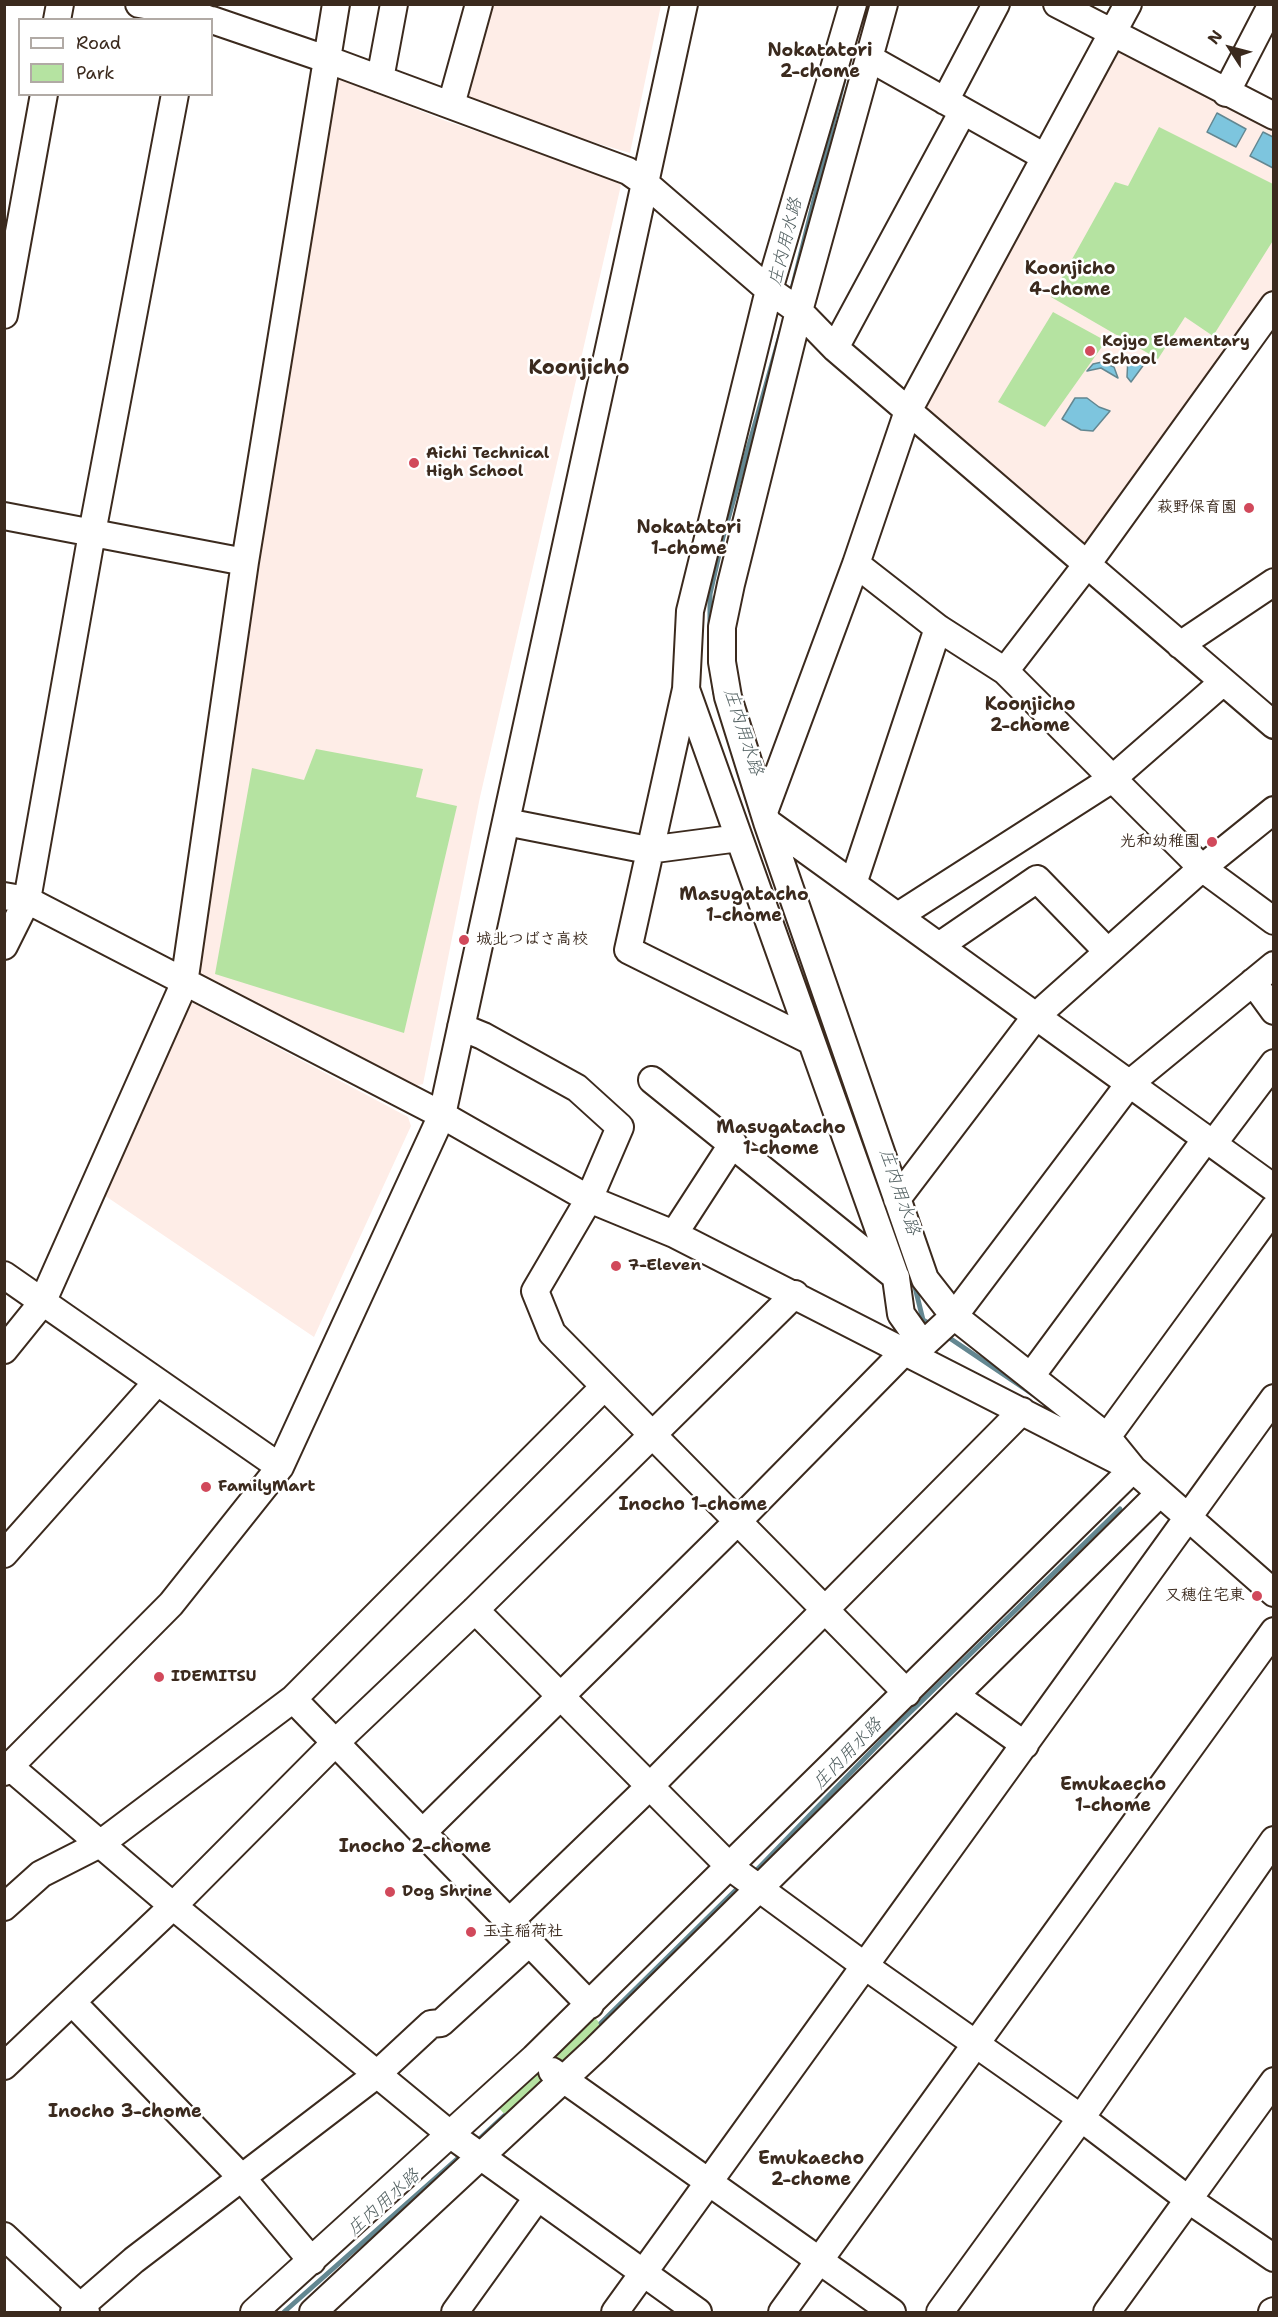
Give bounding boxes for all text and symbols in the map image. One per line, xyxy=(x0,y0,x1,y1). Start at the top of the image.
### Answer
legend xyxy=(18,18,213,96)
north arrow xyxy=(1200,18,1260,78)
text: N xyxy=(1203,26,1227,48)
text: Road xyxy=(76,31,121,55)
district label: Nokatatori 2-chome xyxy=(767,40,873,82)
text: Park xyxy=(76,61,115,85)
water label: 庄内用水路 xyxy=(765,196,807,288)
district label: Koonjicho 4-chome xyxy=(1025,258,1115,300)
place label: Kojyo Elementary School xyxy=(1102,332,1250,370)
marker: Kojyo Elementary School xyxy=(1083,344,1097,358)
district label: Koonjicho xyxy=(529,357,629,381)
place label: Aichi Technical High School xyxy=(426,444,549,482)
marker: Aichi Technical High School xyxy=(407,456,421,470)
place label: 萩野保育園 xyxy=(1157,498,1237,518)
marker: 萩野保育園 xyxy=(1242,501,1256,515)
district label: Nokatatori 1-chome xyxy=(636,517,742,560)
water label: 庄内用水路 xyxy=(719,686,767,778)
district label: Koonjicho 2-chome xyxy=(985,694,1075,736)
place label: 光和幼稚園 xyxy=(1120,832,1200,852)
marker: 光和幼稚園 xyxy=(1205,835,1219,849)
district label: Masugatacho 1-chome xyxy=(679,884,809,926)
place label: 城北つばさ高校 xyxy=(476,930,588,950)
marker: 城北つばさ高校 xyxy=(457,933,471,947)
district label: Masugatacho 1-chome xyxy=(716,1117,846,1160)
water label: 庄内用水路 xyxy=(874,1146,924,1238)
place label: 7-Eleven xyxy=(628,1256,701,1276)
marker: 7-Eleven xyxy=(609,1259,623,1273)
place label: FamilyMart xyxy=(218,1477,315,1497)
marker: FamilyMart xyxy=(199,1480,213,1494)
district label: Inocho 1-chome xyxy=(619,1494,767,1516)
place label: 又穂住宅東 xyxy=(1165,1586,1245,1606)
marker: 又穂住宅東 xyxy=(1250,1589,1264,1603)
place label: IDEMITSU xyxy=(171,1667,257,1687)
marker: IDEMITSU xyxy=(152,1670,166,1684)
water label: 庄内用水路 xyxy=(809,1714,887,1794)
district label: Emukaecho 1-chome xyxy=(1060,1774,1166,1816)
district label: Inocho 2-chome xyxy=(339,1836,491,1858)
place label: Dog Shrine xyxy=(402,1882,492,1902)
marker: Dog Shrine xyxy=(383,1885,397,1899)
place label: 玉主稲荷社 xyxy=(483,1922,563,1942)
marker: 玉主稲荷社 xyxy=(464,1925,478,1939)
district label: Inocho 3-chome xyxy=(48,2101,202,2123)
district label: Emukaecho 2-chome xyxy=(758,2148,864,2190)
water label: 庄内用水路 xyxy=(343,2165,425,2241)

